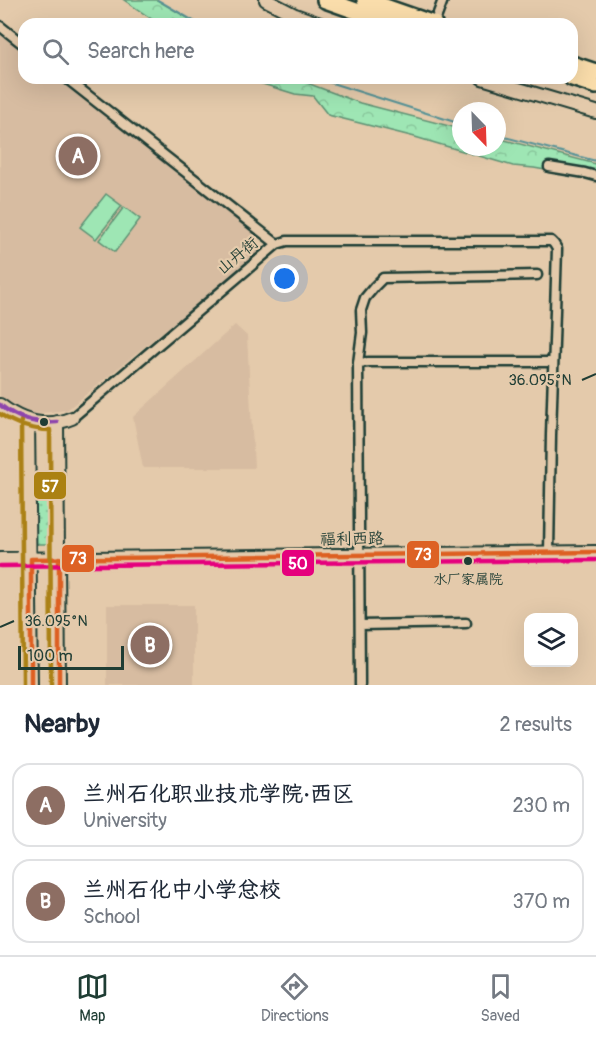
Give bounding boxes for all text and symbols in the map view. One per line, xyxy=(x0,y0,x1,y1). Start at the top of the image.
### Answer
search box xyxy=(18,18,578,84)
icon: search xyxy=(39,35,72,68)
text: Search here xyxy=(87,37,194,65)
north arrow xyxy=(452,102,506,156)
pin: A xyxy=(58,134,98,178)
street label: 山丹街 xyxy=(213,233,262,279)
your location xyxy=(270,264,299,293)
text: 36.095°N xyxy=(508,371,572,390)
unlabelled marker xyxy=(38,416,50,428)
line badge: 57 xyxy=(33,471,67,500)
text: 57 xyxy=(41,477,59,497)
street label: 福利西路 xyxy=(320,528,384,550)
line badge: 73 xyxy=(406,540,440,569)
line badge: 73 xyxy=(61,544,95,573)
text: 73 xyxy=(414,545,432,565)
text: 73 xyxy=(69,549,87,569)
line badge: 50 xyxy=(281,549,315,577)
text: 50 xyxy=(288,554,308,574)
marker: 水厂家属院 xyxy=(462,555,474,567)
place label: 水厂家属院 xyxy=(433,571,503,588)
text: 36.095°N xyxy=(24,612,88,631)
map controls xyxy=(524,613,578,667)
button: layers xyxy=(524,613,578,667)
pin: B xyxy=(130,622,170,668)
scale bar xyxy=(18,643,124,670)
text: 100 m xyxy=(27,646,73,666)
text: Nearby xyxy=(24,708,100,740)
text: 2 results xyxy=(500,712,572,737)
text: 兰州石化职业技术学院·西区 xyxy=(83,780,354,808)
text: A xyxy=(39,793,52,818)
text: 230 m xyxy=(513,793,570,818)
text: University xyxy=(83,808,167,833)
text: 兰州石化中小学总校 xyxy=(83,876,281,904)
text: B xyxy=(40,889,51,914)
text: 370 m xyxy=(513,889,570,914)
text: School xyxy=(83,904,140,929)
tab: Map xyxy=(76,970,109,1026)
tab: Directions xyxy=(261,970,329,1026)
tab: Saved xyxy=(480,970,520,1026)

